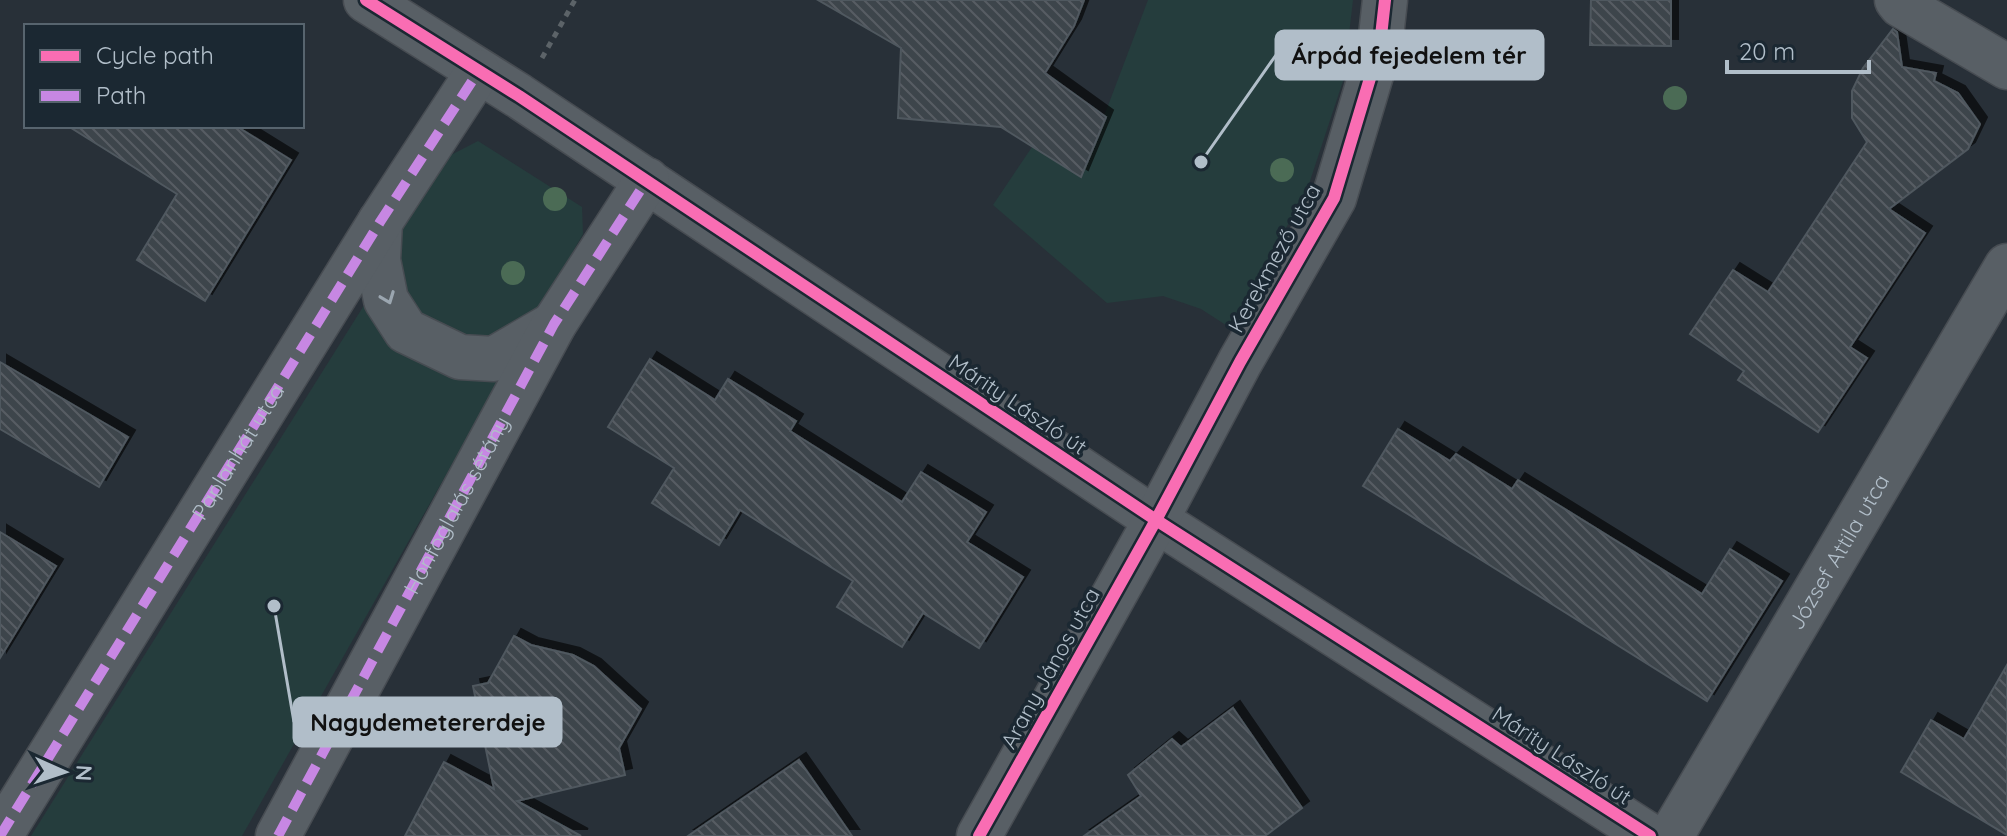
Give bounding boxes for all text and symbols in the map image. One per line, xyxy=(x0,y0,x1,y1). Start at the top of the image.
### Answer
legend xyxy=(24,24,304,128)
scale bar xyxy=(1727,24,1869,74)
callout: Árpád fejedelem tér xyxy=(1276,31,1543,79)
text: 20 m xyxy=(1739,36,1795,66)
text: Cycle path xyxy=(96,40,214,70)
text: Árpád fejedelem tér xyxy=(1291,40,1527,70)
text: Path xyxy=(96,80,147,110)
street label: Kerekmező utca xyxy=(1222,179,1326,337)
one-way arrow xyxy=(378,290,395,304)
street label: Márity László út xyxy=(943,347,1093,461)
street label: Paplanhát utca xyxy=(185,378,291,525)
street label: Honfoglalás sétány xyxy=(397,411,516,599)
street label: József Attila utca xyxy=(1782,469,1895,635)
street label: Arany János utca xyxy=(994,583,1106,753)
callout: Nagydemetererdeje xyxy=(294,698,561,746)
street label: Márity László út xyxy=(1487,699,1637,811)
text: Nagydemetererdeje xyxy=(310,707,546,737)
north arrow xyxy=(24,732,104,812)
text: N xyxy=(70,764,98,782)

